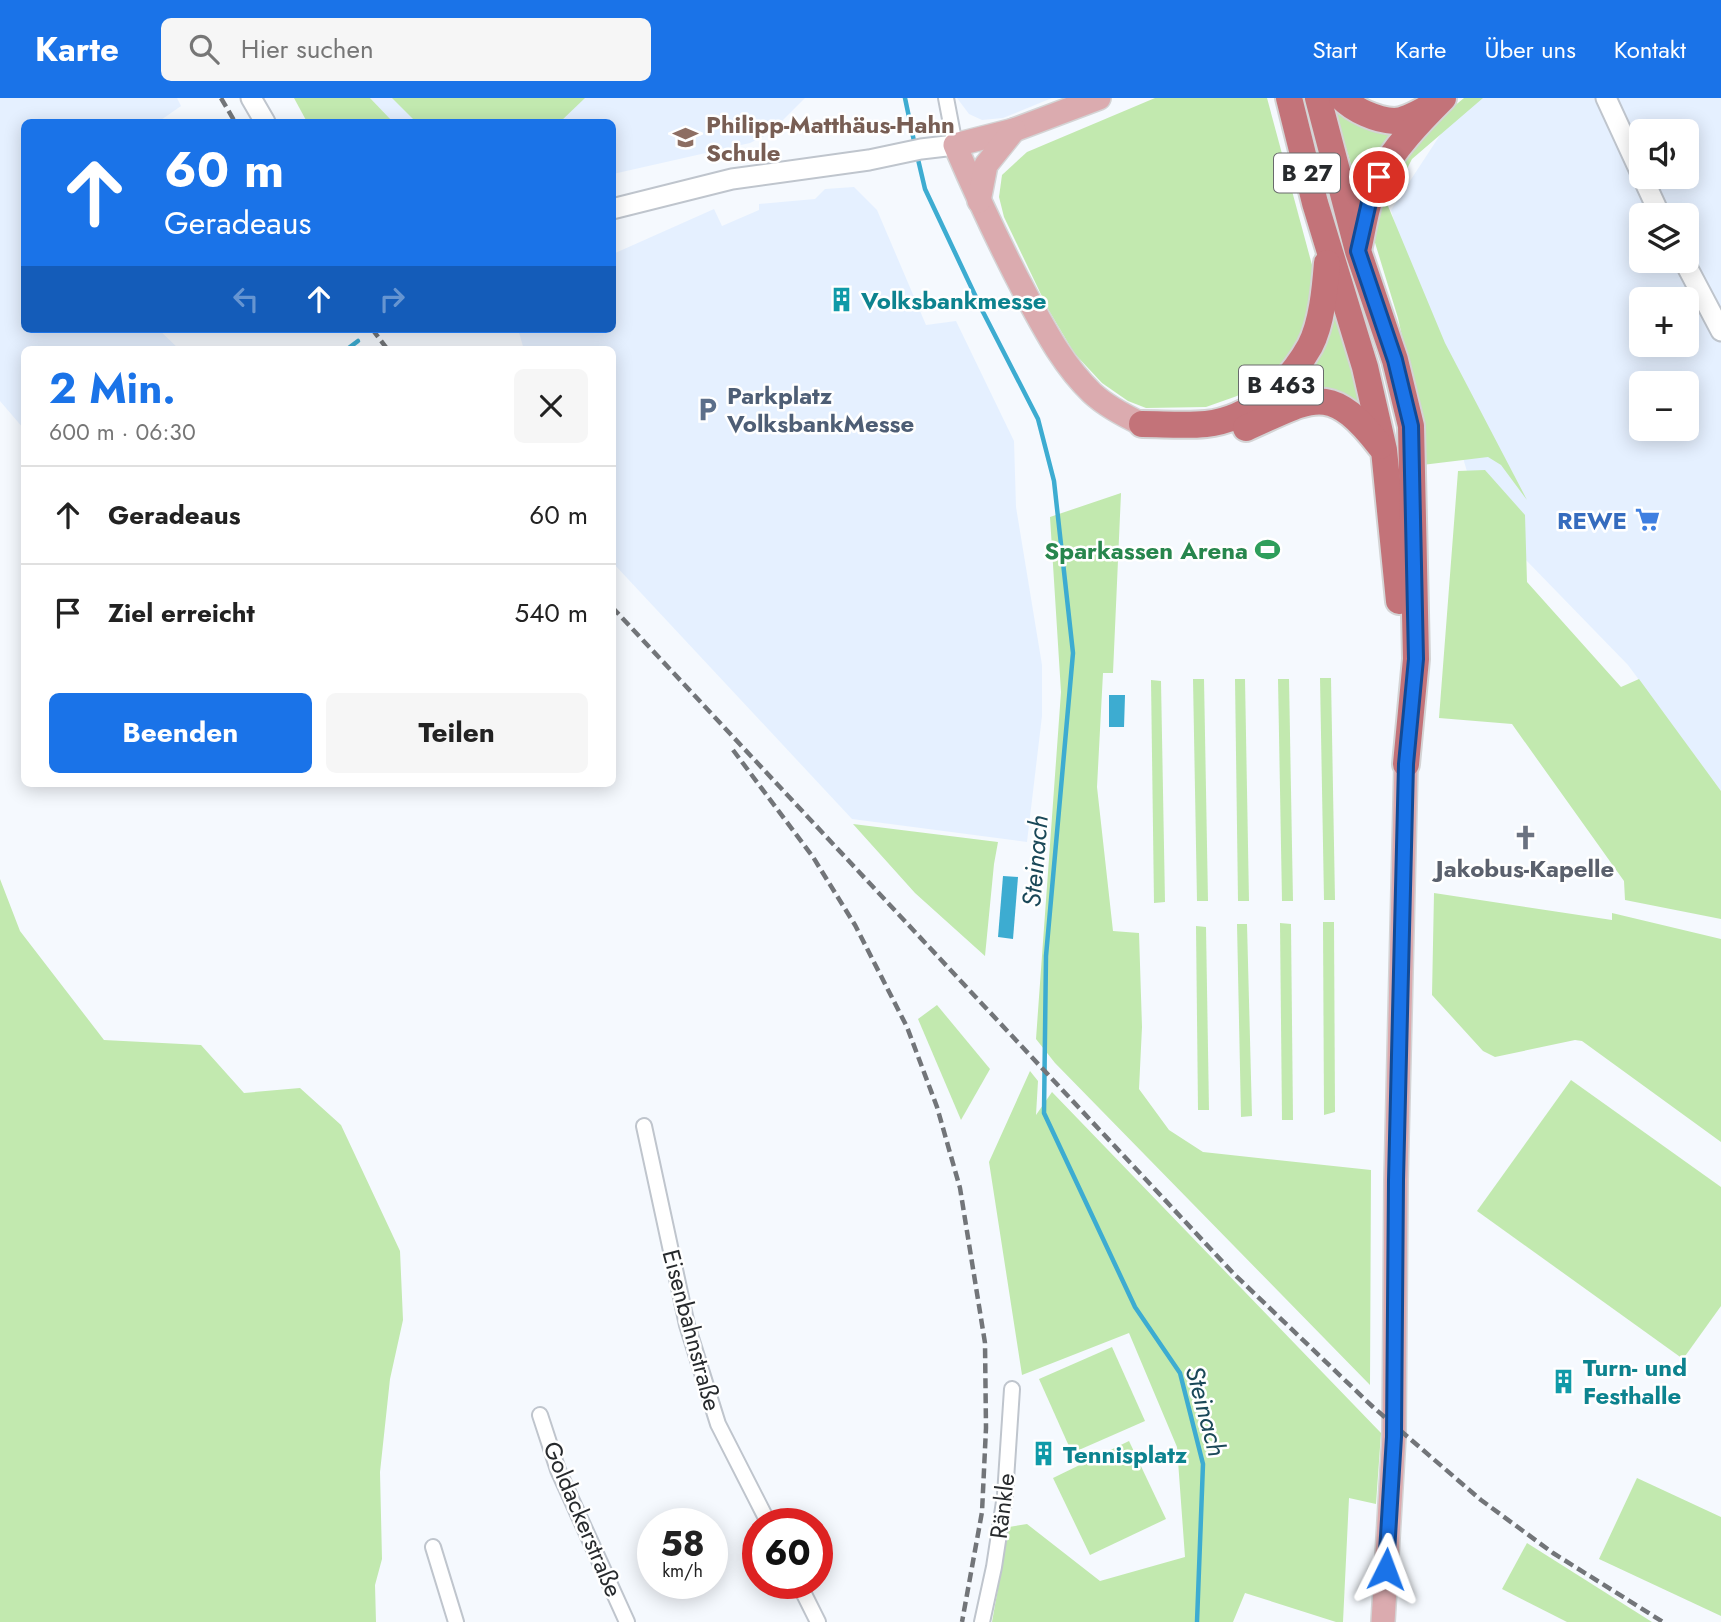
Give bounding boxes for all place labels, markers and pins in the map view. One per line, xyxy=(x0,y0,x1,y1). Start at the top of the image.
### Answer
place label: Philipp-Matthäus-Hahn Schule xyxy=(706,107,955,170)
school or university icon: Philipp-Matthäus-Hahn Schule xyxy=(672,124,700,152)
pin xyxy=(1349,147,1409,207)
place label: Volksbankmesse xyxy=(860,283,1047,318)
building icon: Volksbankmesse xyxy=(827,286,855,314)
place label: Parkplatz VolksbankMesse xyxy=(726,378,914,441)
parking icon: Parkplatz VolksbankMesse xyxy=(693,395,721,423)
place label: REWE xyxy=(1557,503,1627,538)
supermarket icon: REWE xyxy=(1633,506,1661,534)
place label: Sparkassen Arena xyxy=(1044,533,1248,568)
sports icon: Sparkassen Arena xyxy=(1254,536,1282,564)
church icon: Jakobus-Kapelle xyxy=(1511,823,1539,851)
place label: Jakobus-Kapelle xyxy=(1432,851,1614,886)
place label: Turn- und Festhalle xyxy=(1583,1350,1687,1413)
building icon: Turn- und Festhalle xyxy=(1549,1367,1577,1395)
place label: Tennisplatz xyxy=(1063,1437,1188,1472)
building icon: Tennisplatz xyxy=(1029,1440,1057,1468)

